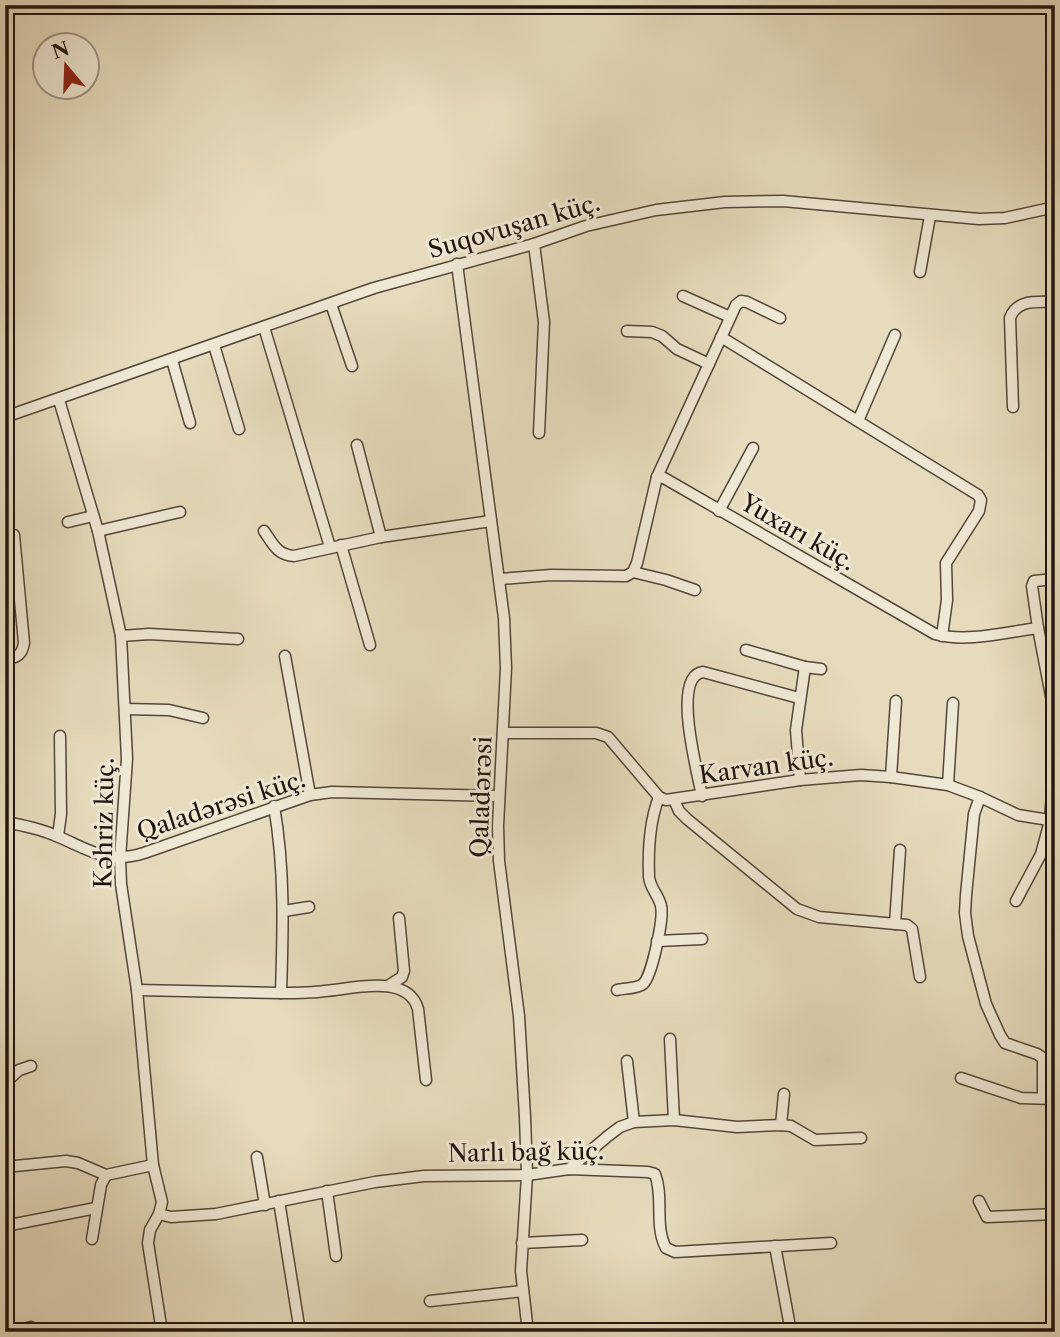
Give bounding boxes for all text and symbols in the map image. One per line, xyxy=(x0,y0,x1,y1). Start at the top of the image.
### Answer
north arrow xyxy=(32,32,102,102)
text: N xyxy=(49,37,72,64)
street label: Suqovuşan küç. xyxy=(425,188,603,264)
street label: Yuxarı küç. xyxy=(735,487,861,577)
street label: Qaladərəsi xyxy=(464,736,498,858)
street label: Karvan küç. xyxy=(697,742,835,790)
street label: Kəhriz küç. xyxy=(88,757,120,889)
street label: Qaladərəsi küç. xyxy=(133,764,309,846)
street label: Narlı bağ küç. xyxy=(448,1136,604,1168)

